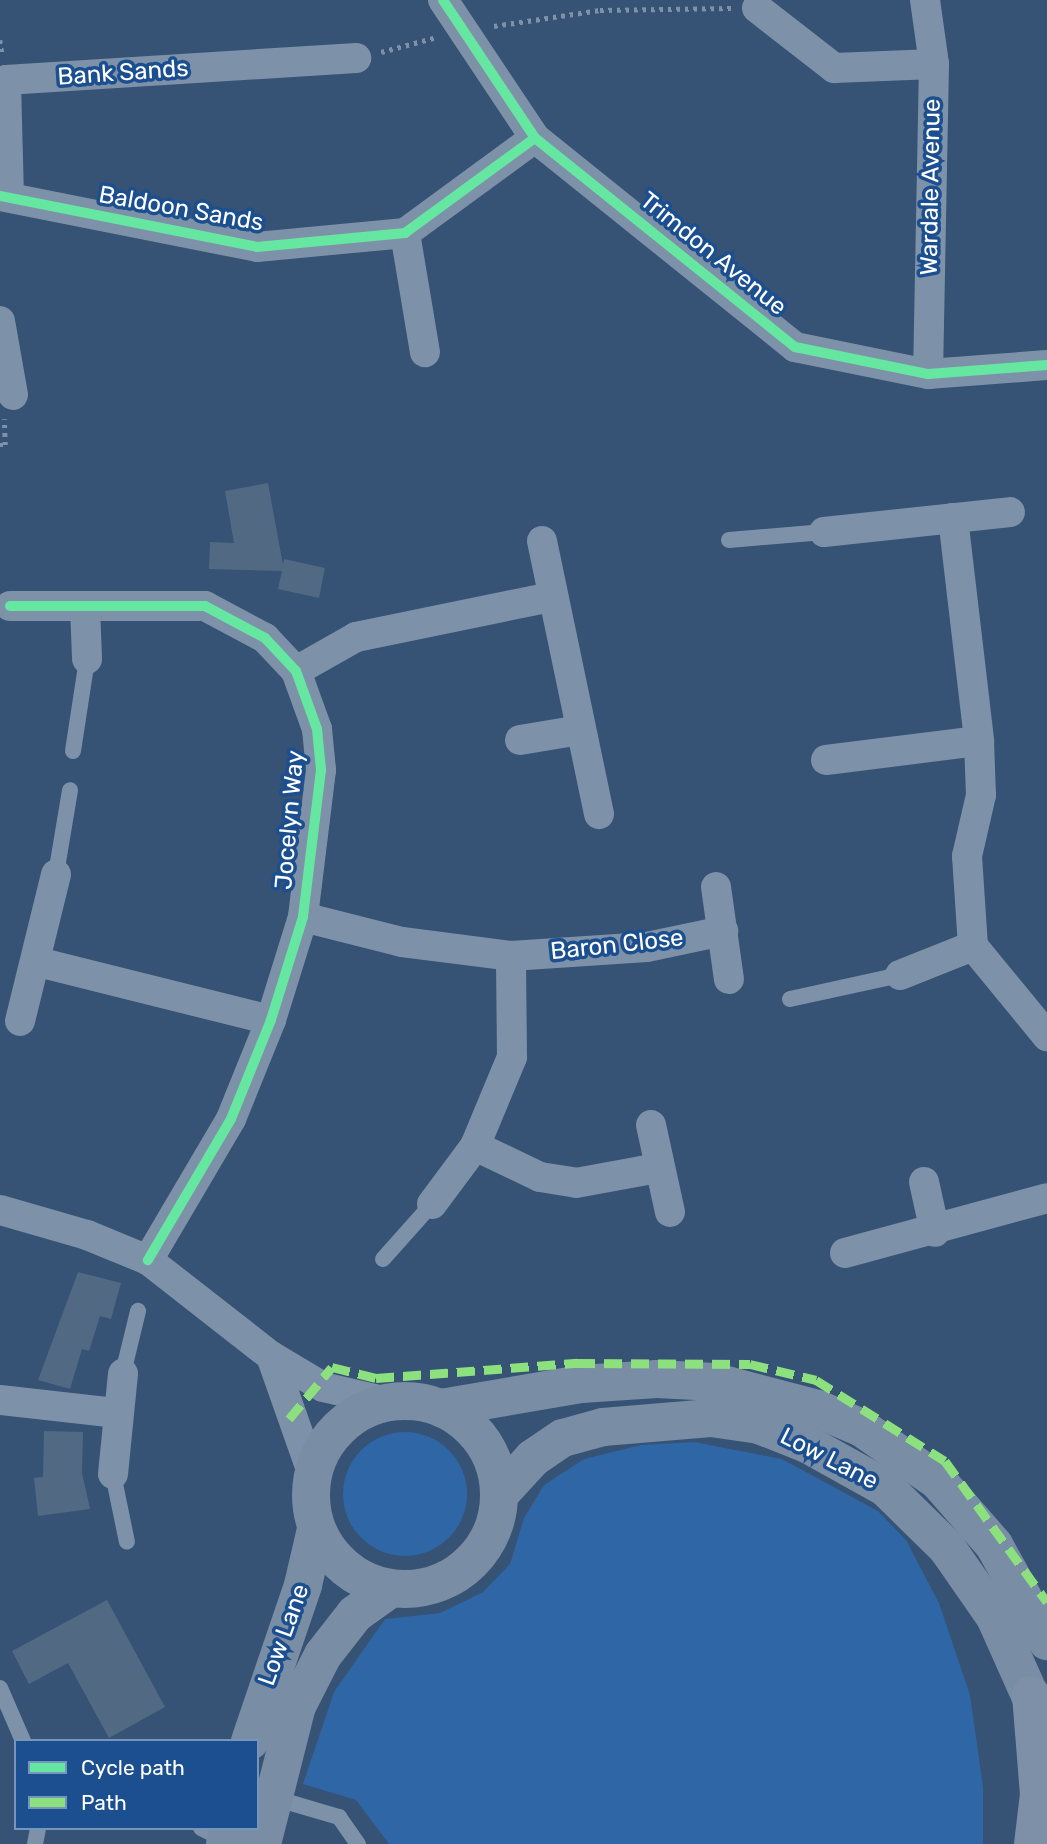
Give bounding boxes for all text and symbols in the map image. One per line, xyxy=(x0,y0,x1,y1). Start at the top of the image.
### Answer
street label: Bank Sands xyxy=(56,54,190,92)
street label: Wardale Avenue xyxy=(915,98,947,276)
street label: Baldoon Sands xyxy=(96,180,266,238)
street label: Trimdon Avenue xyxy=(634,186,792,322)
street label: Jocelyn Way xyxy=(270,749,310,891)
street label: Baron Close xyxy=(549,924,685,966)
street label: Low Lane xyxy=(775,1422,883,1496)
street label: Low Lane xyxy=(252,1580,316,1690)
legend xyxy=(14,1739,259,1830)
text: Cycle path xyxy=(81,1755,185,1780)
text: Path xyxy=(81,1790,127,1815)

